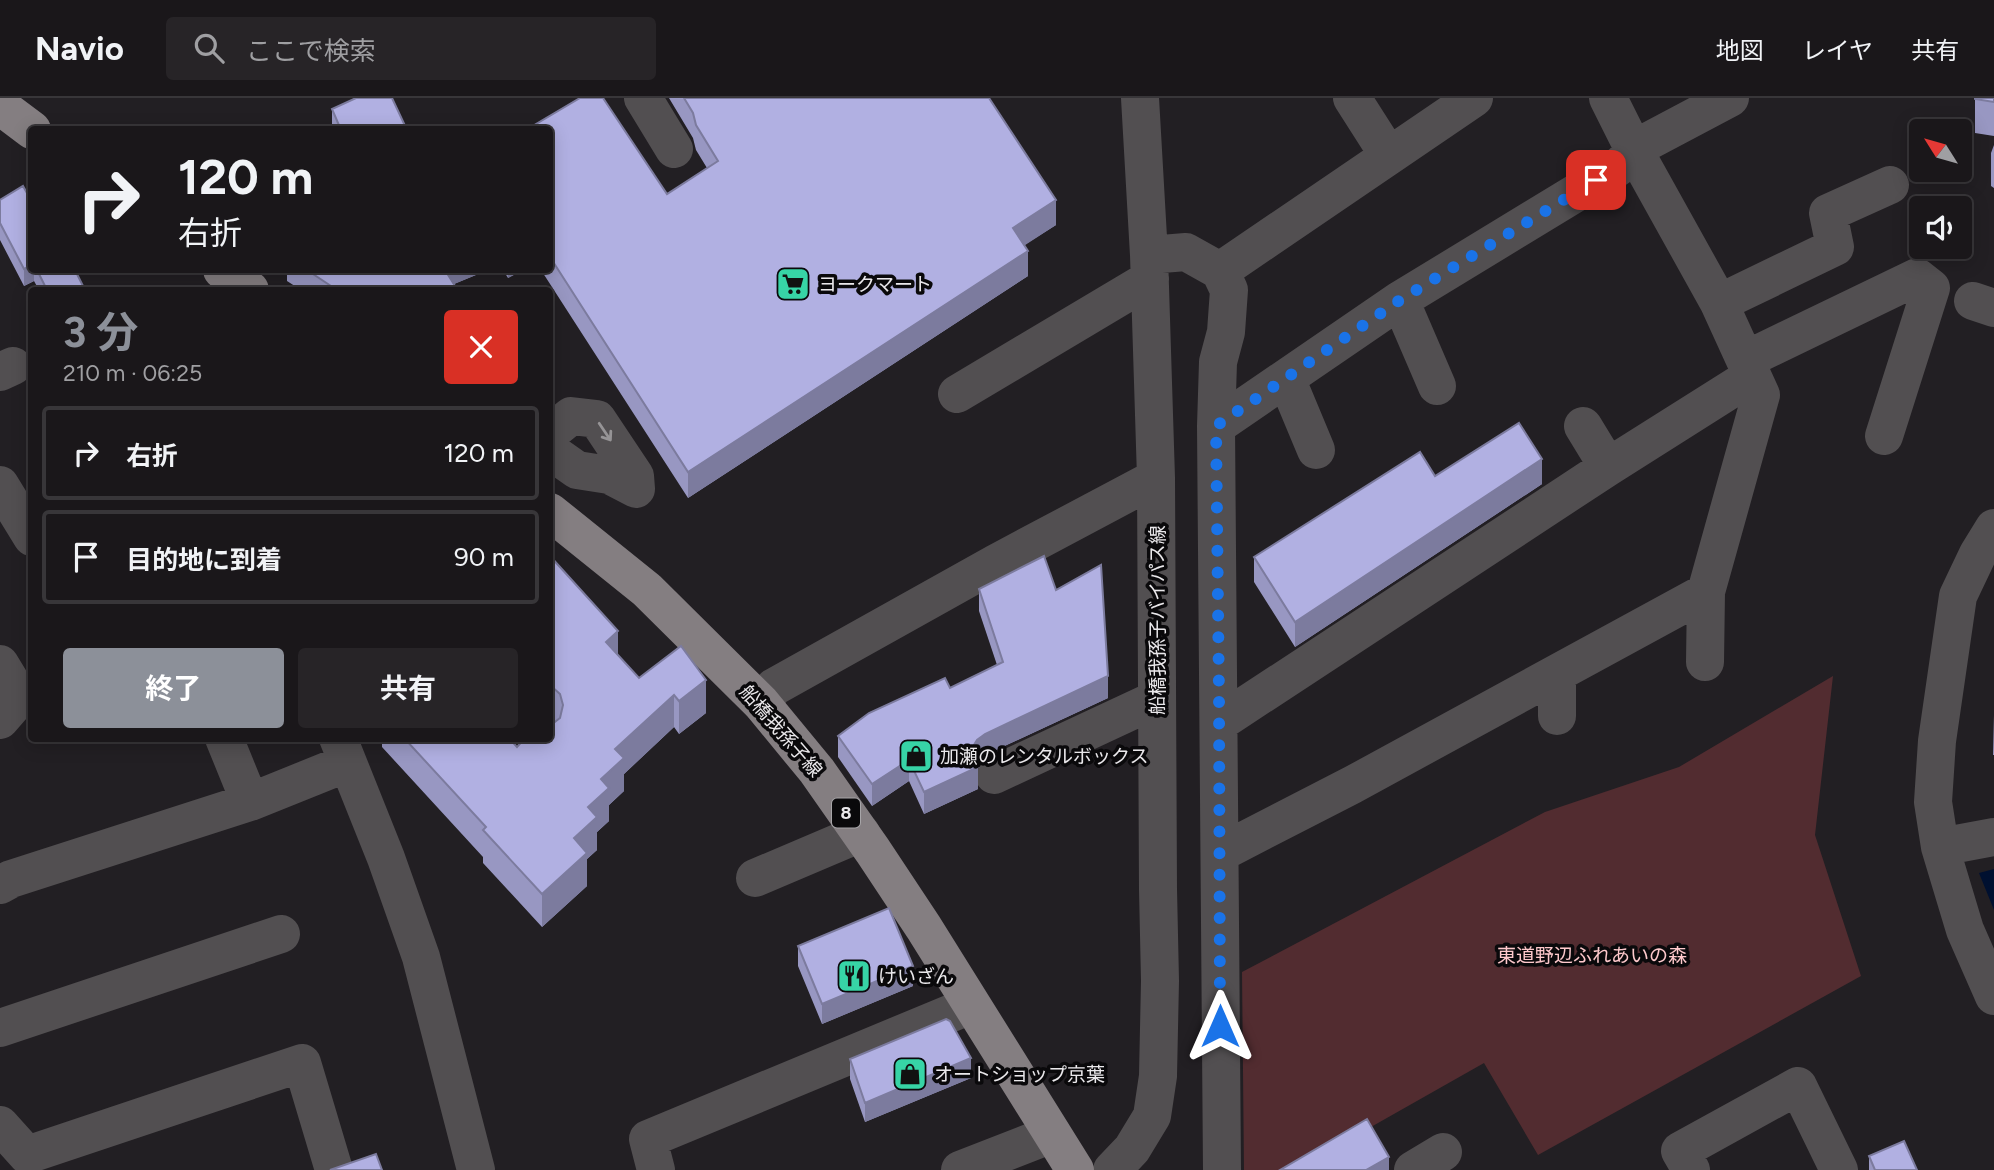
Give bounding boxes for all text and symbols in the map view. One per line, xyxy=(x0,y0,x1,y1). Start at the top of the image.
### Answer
search box xyxy=(166,17,656,80)
text: Navio xyxy=(35,29,124,68)
icon: search xyxy=(190,29,228,67)
text: ここで検索 xyxy=(246,35,376,67)
text: 地図 xyxy=(1716,36,1764,65)
text: レイヤ xyxy=(1802,36,1873,65)
text: 共有 xyxy=(1911,36,1959,65)
north arrow xyxy=(1909,119,1972,182)
map controls xyxy=(1909,119,1972,259)
text: 120 m xyxy=(178,147,313,206)
pin xyxy=(1566,150,1626,210)
icon: right xyxy=(63,154,154,245)
icon: arrive xyxy=(1577,161,1615,199)
button: sound xyxy=(1909,196,1972,259)
text: 右折 xyxy=(178,214,242,252)
supermarket icon: ヨークマート xyxy=(774,265,812,303)
place label: ヨークマート xyxy=(818,273,932,296)
text: 3 分 xyxy=(63,307,138,358)
button: close xyxy=(444,310,518,384)
text: 210 m · 06:25 xyxy=(63,359,202,387)
one-way arrow xyxy=(598,422,612,441)
icon: right xyxy=(67,434,105,472)
text: 120 m xyxy=(444,437,514,469)
text: 右折 xyxy=(126,440,178,472)
street label: 船橋我孫子バイパス線 xyxy=(1146,525,1169,715)
icon: arrive xyxy=(67,538,105,576)
text: 90 m xyxy=(454,541,514,573)
text: 目的地に到着 xyxy=(126,544,282,576)
button: 終了 xyxy=(63,648,284,728)
button: 共有 xyxy=(298,648,518,728)
street label: 船橋我孫子線 xyxy=(735,680,827,782)
shop icon: 加瀬のレンタルボックス xyxy=(897,737,935,775)
place label: 加瀬のレンタルボックス xyxy=(940,745,1148,768)
road number: 8 xyxy=(832,798,860,828)
park label: 東道野辺ふれあいの森 xyxy=(1497,944,1687,967)
restaurant icon: けいざん xyxy=(835,957,873,995)
place label: けいざん xyxy=(878,965,954,988)
position arrow xyxy=(1183,989,1257,1063)
shop icon: オートショップ京葉 xyxy=(891,1055,929,1093)
place label: オートショップ京葉 xyxy=(934,1063,1105,1086)

